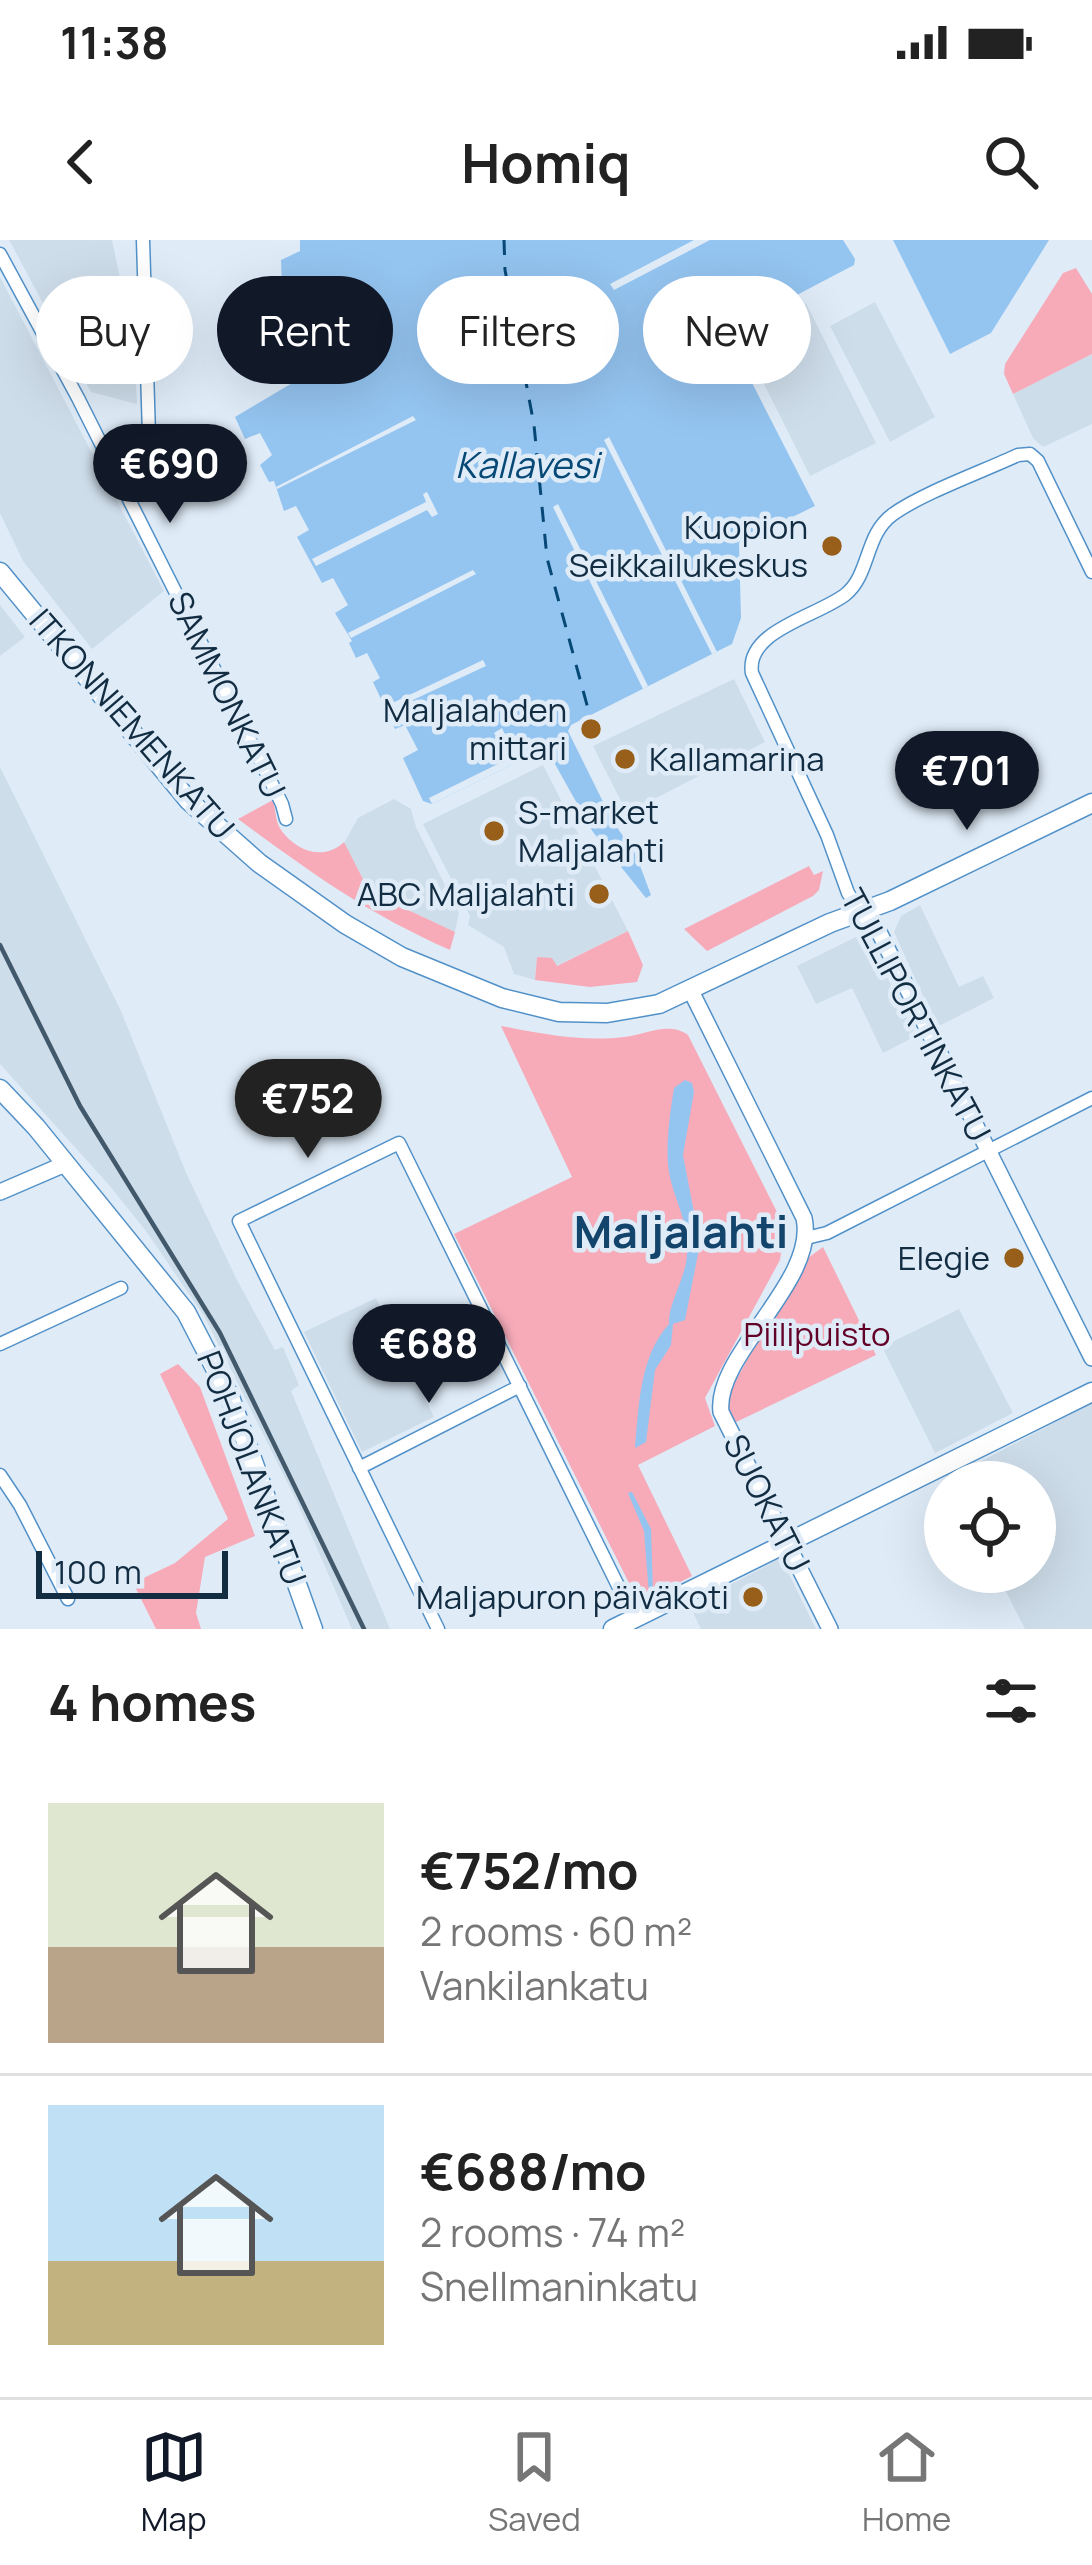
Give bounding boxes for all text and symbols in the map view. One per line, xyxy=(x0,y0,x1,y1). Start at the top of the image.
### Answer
text: 11:38 xyxy=(60,11,169,73)
text: Homiq xyxy=(461,125,631,199)
icon: back xyxy=(48,129,114,195)
icon: search xyxy=(978,129,1044,195)
chip: Buy xyxy=(36,276,193,384)
chip: Rent xyxy=(217,276,393,384)
chip: Filters xyxy=(417,276,619,384)
chip: New xyxy=(643,276,811,384)
pin: €690 xyxy=(99,424,241,526)
text: €690 xyxy=(120,436,220,490)
water label: Kallavesi xyxy=(455,440,603,489)
place label: Kuopion Seikkailukeskus xyxy=(569,504,808,587)
marker: Kuopion Seikkailukeskus xyxy=(819,533,845,559)
street label: SAMMONKATU xyxy=(158,584,297,806)
street label: ITKONNIEMENKATU xyxy=(20,599,245,849)
place label: Maljalahden mittari xyxy=(383,687,567,770)
marker: Maljalahden mittari xyxy=(578,716,604,742)
pin: €701 xyxy=(896,731,1038,833)
place label: Kallamarina xyxy=(649,736,825,781)
text: €701 xyxy=(922,743,1012,797)
marker: Kallamarina xyxy=(612,746,638,772)
place label: S-market Maljalahti xyxy=(518,789,665,872)
marker: S-market Maljalahti xyxy=(481,818,507,844)
place label: ABC Maljalahti xyxy=(357,871,575,916)
street label: TULLIPORTINKATU xyxy=(831,880,1002,1149)
marker: ABC Maljalahti xyxy=(586,881,612,907)
pin: €752 xyxy=(237,1059,379,1161)
text: €752 xyxy=(262,1071,354,1125)
district label: Maljalahti xyxy=(574,1200,788,1262)
place label: Elegie xyxy=(898,1235,990,1280)
marker: Elegie xyxy=(1001,1245,1027,1271)
pin: €688 xyxy=(358,1304,500,1406)
park label: Piilipuisto xyxy=(744,1311,891,1356)
text: €688 xyxy=(380,1316,478,1370)
street label: POHJOLANKATU xyxy=(187,1344,318,1591)
street label: SUOKATU xyxy=(714,1426,821,1579)
map controls xyxy=(924,1461,1056,1593)
button: locate xyxy=(924,1461,1056,1593)
scale bar xyxy=(36,1545,228,1598)
text: 100 m xyxy=(54,1549,142,1594)
place label: Maljapuron päiväkoti xyxy=(416,1574,729,1619)
marker: Maljapuron päiväkoti xyxy=(740,1584,766,1610)
text: 4 homes xyxy=(48,1667,256,1736)
icon: filters xyxy=(978,1668,1044,1734)
text: €752/mo xyxy=(420,1835,638,1904)
icon: home xyxy=(144,1851,288,1995)
text: 2 rooms · 60 m² xyxy=(420,1904,692,1958)
text: Vankilankatu xyxy=(420,1958,649,2012)
text: €688/mo xyxy=(420,2136,646,2205)
icon: home xyxy=(144,2153,288,2297)
text: 2 rooms · 74 m² xyxy=(420,2205,685,2259)
text: Snellmaninkatu xyxy=(420,2259,698,2313)
tab: Map xyxy=(141,2424,207,2541)
tab: Saved xyxy=(488,2424,581,2541)
tab: Home xyxy=(862,2424,951,2541)

